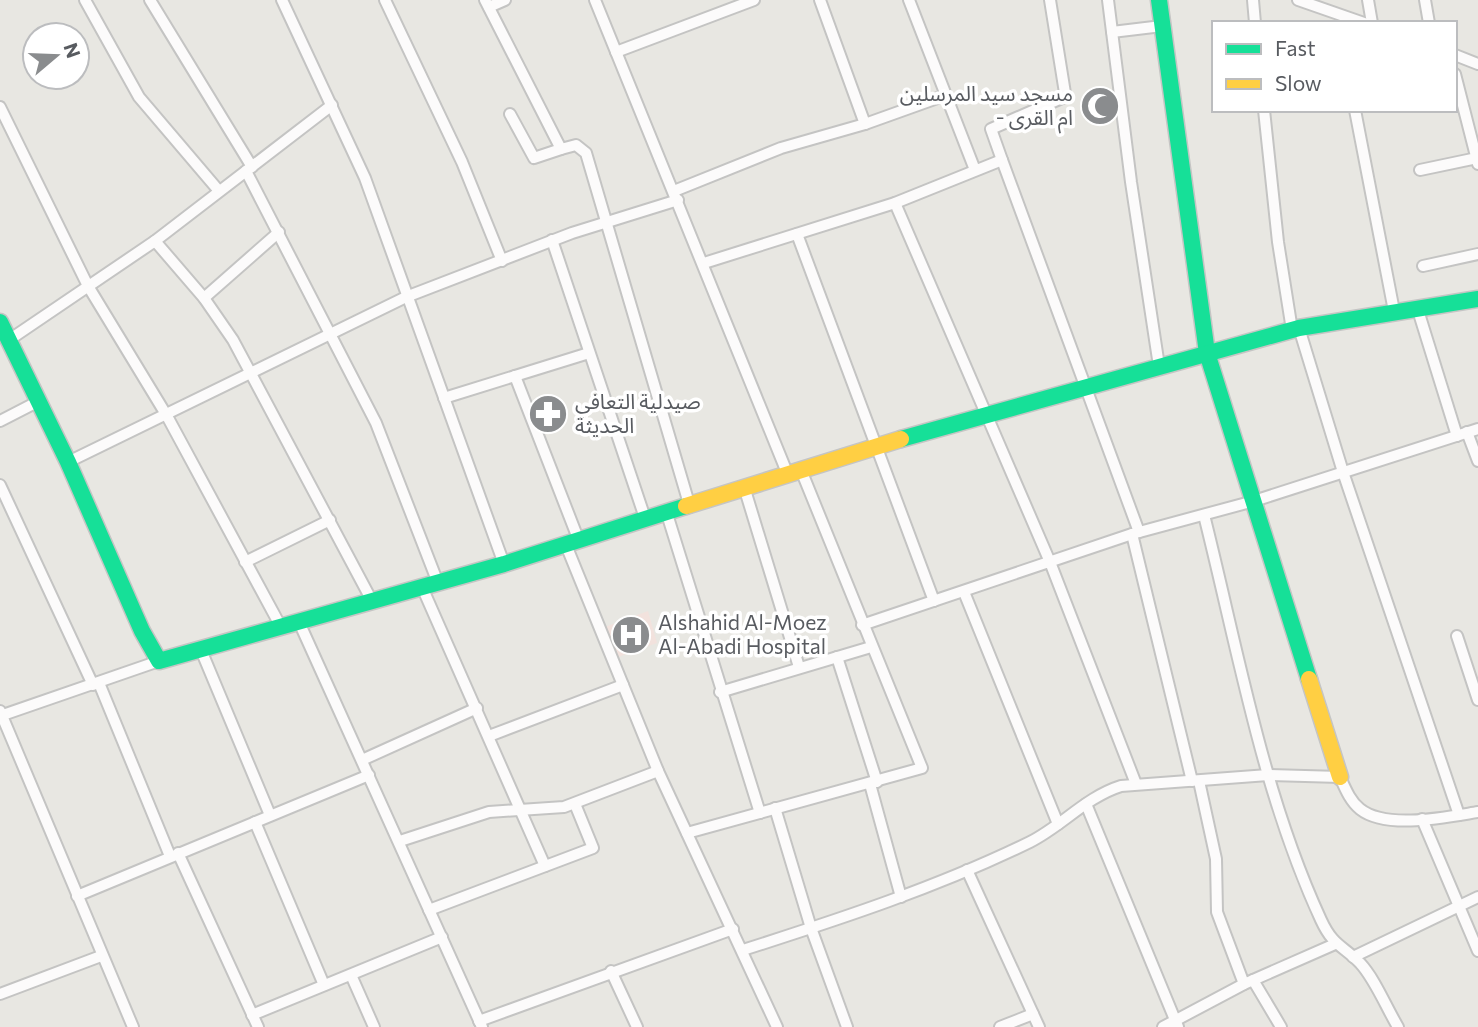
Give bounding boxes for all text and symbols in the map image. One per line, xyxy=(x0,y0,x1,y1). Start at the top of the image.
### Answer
north arrow xyxy=(21,21,91,91)
legend xyxy=(1212,21,1457,112)
text: Fast xyxy=(1275,35,1316,60)
text: N xyxy=(59,40,86,61)
text: Slow xyxy=(1275,70,1322,95)
place label: مسجد سيد المرسلين - ام القرى xyxy=(900,80,1073,134)
mosque icon: مسجد سيد المرسلين - ام القرى xyxy=(1079,85,1121,127)
place label: صيدلية التعافي الحديثة xyxy=(575,388,701,437)
pharmacy icon: صيدلية التعافي الحديثة xyxy=(527,393,569,435)
place label: Alshahid Al-Moez Al-Abadi Hospital xyxy=(658,609,827,658)
hospital icon: Alshahid Al-Moez Al-Abadi Hospital xyxy=(610,614,652,656)

